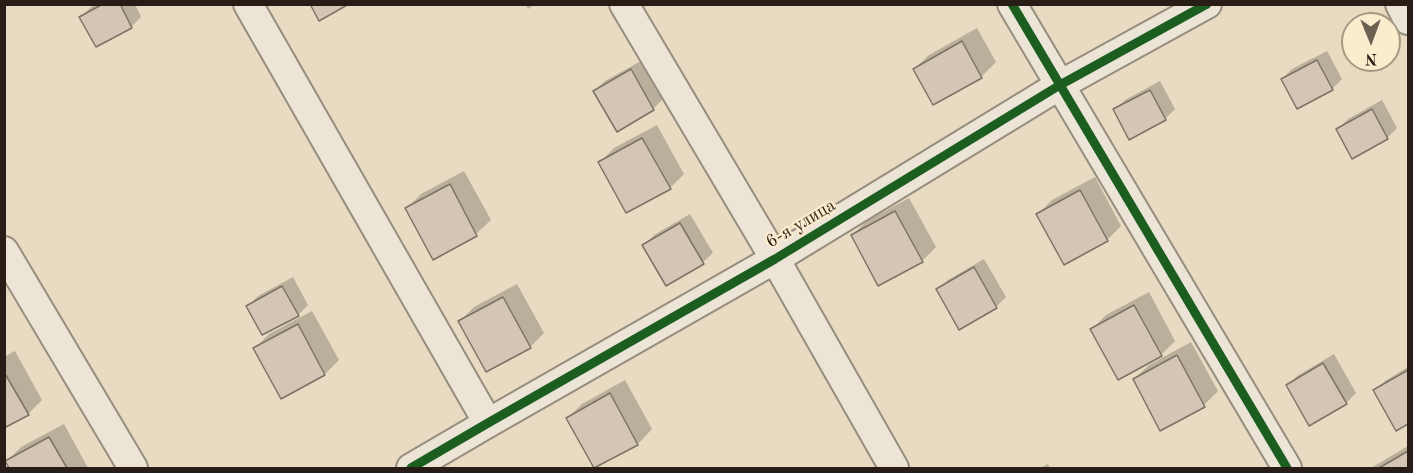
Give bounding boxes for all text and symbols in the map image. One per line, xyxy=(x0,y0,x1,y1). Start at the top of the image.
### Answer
north arrow xyxy=(1341,12,1401,72)
text: N xyxy=(1365,50,1378,66)
street label: 6-я улица xyxy=(762,195,840,253)

